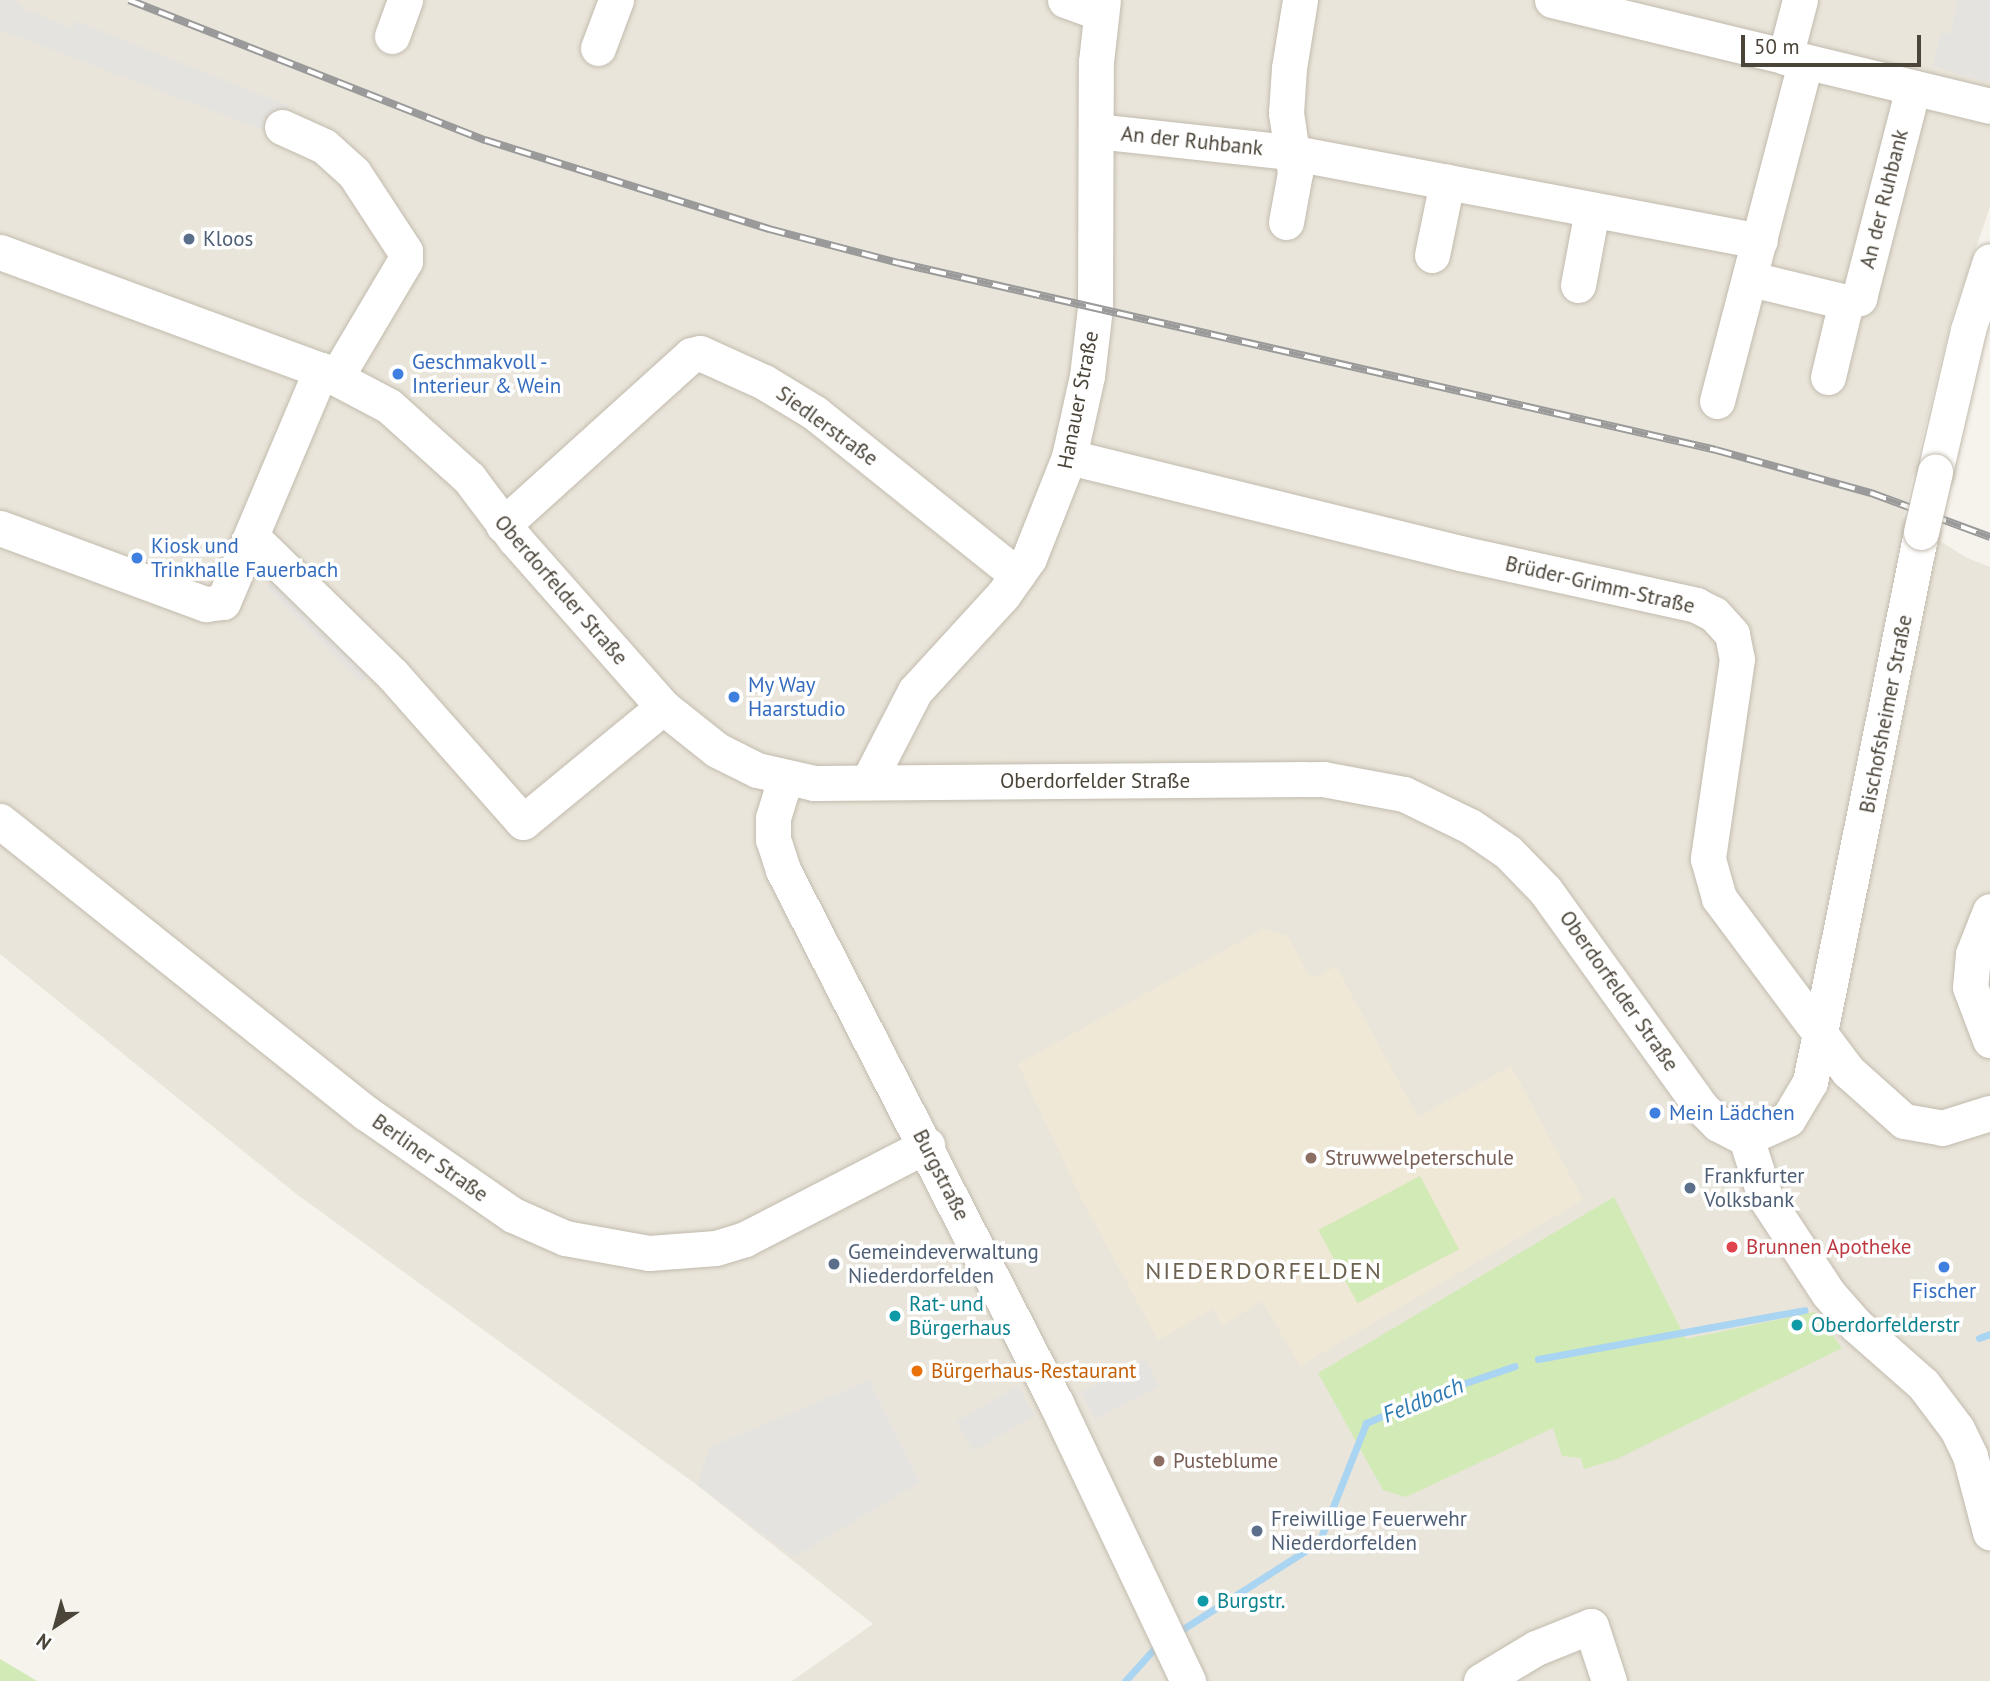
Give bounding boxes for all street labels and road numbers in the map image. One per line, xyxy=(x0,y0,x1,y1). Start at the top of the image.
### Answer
street label: An der Ruhbank xyxy=(1120,121,1264,161)
street label: An der Ruhbank xyxy=(1855,127,1913,271)
street label: Hanauer Straße xyxy=(1052,329,1104,471)
street label: Siedlerstraße xyxy=(771,381,883,471)
street label: Oberdorfelder Straße xyxy=(489,510,633,670)
street label: Brüder-Grimm-Straße xyxy=(1503,551,1697,619)
street label: Bischofsheimer Straße xyxy=(1854,613,1918,815)
street label: Oberdorfelder Straße xyxy=(1000,768,1190,794)
street label: Oberdorfelder Straße xyxy=(1554,906,1684,1076)
street label: Berliner Straße xyxy=(367,1109,493,1207)
street label: Burgstraße xyxy=(907,1125,975,1225)

